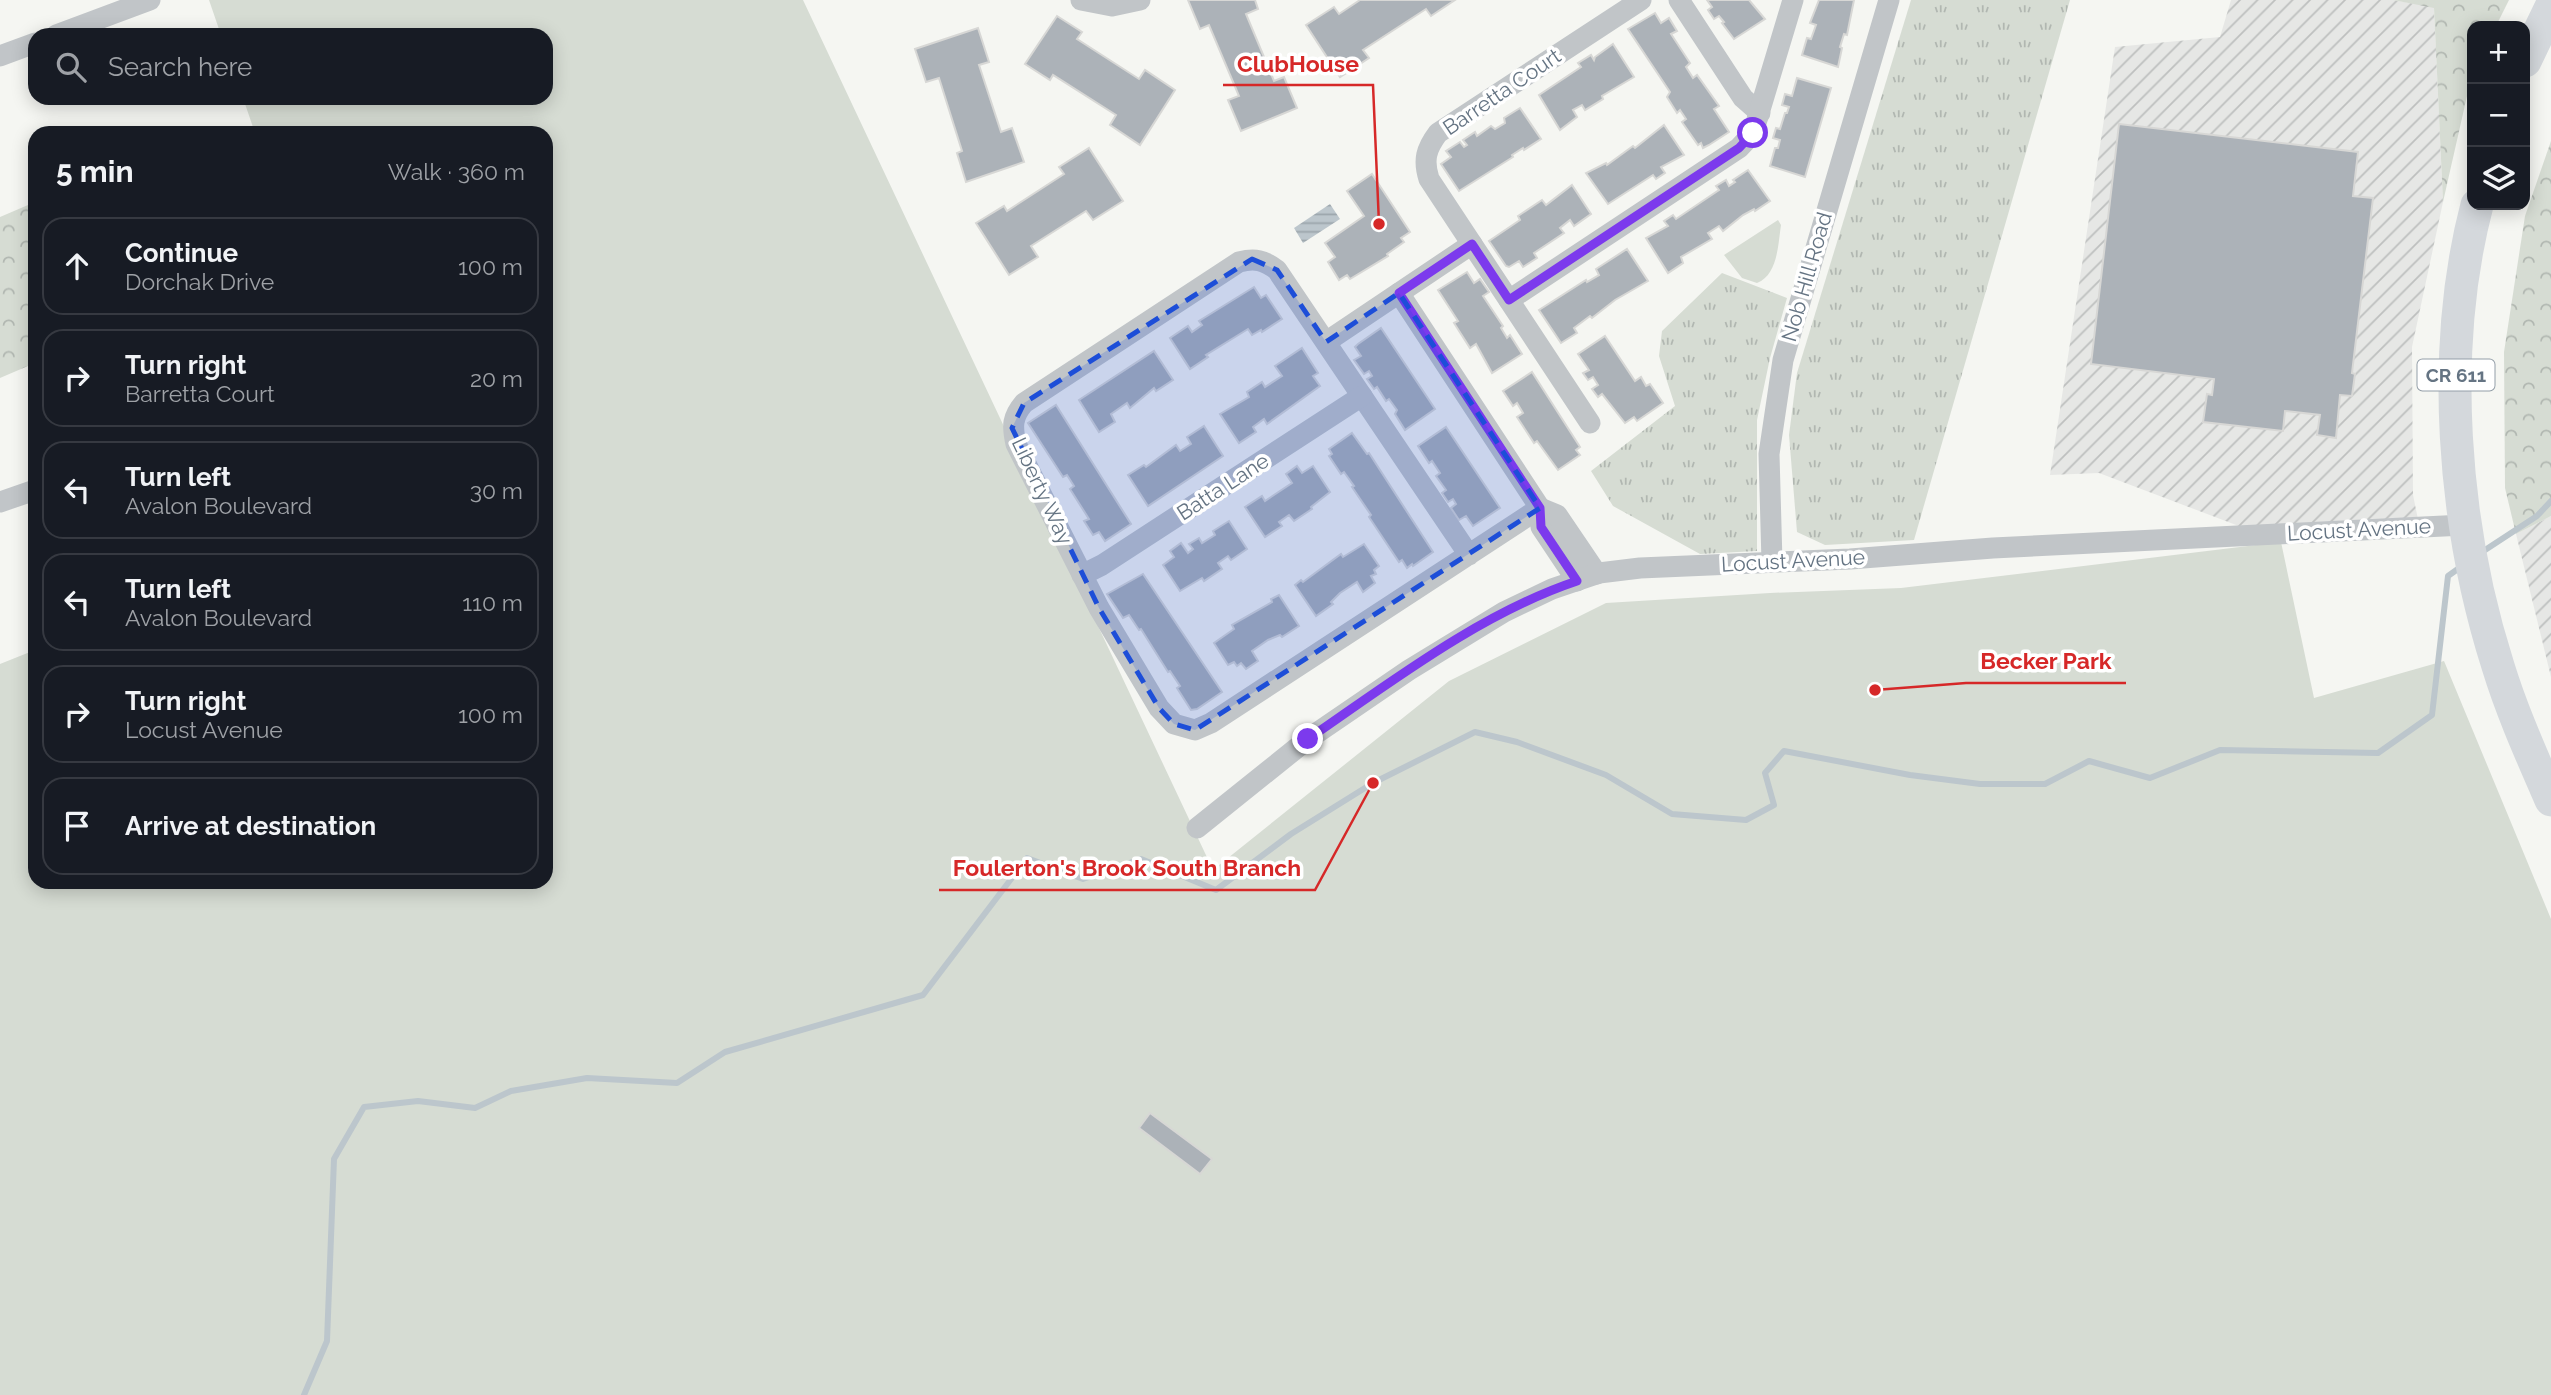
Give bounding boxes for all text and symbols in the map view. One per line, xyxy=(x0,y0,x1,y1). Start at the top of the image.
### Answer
map controls xyxy=(2467,21,2530,210)
button: + xyxy=(2467,21,2530,84)
search box xyxy=(28,28,553,105)
callout: ClubHouse xyxy=(1223,41,1373,85)
street label: Barretta Court xyxy=(1438,43,1565,140)
icon: search xyxy=(52,48,90,86)
text: ClubHouse xyxy=(1237,50,1359,77)
text: Search here xyxy=(108,52,252,82)
button: − xyxy=(2467,84,2530,147)
route start xyxy=(1737,117,1768,148)
button: layers xyxy=(2467,147,2530,210)
text: 5 min xyxy=(56,154,134,189)
text: Walk · 360 m xyxy=(388,158,525,185)
street label: Nob Hill Road xyxy=(1776,209,1837,344)
text: Continue xyxy=(125,238,238,268)
icon: ahead xyxy=(58,247,96,285)
text: 100 m xyxy=(458,253,523,280)
text: Dorchak Drive xyxy=(125,268,274,295)
text: Turn right xyxy=(125,350,246,380)
icon: right xyxy=(58,359,96,397)
road number: CR 611 xyxy=(2418,360,2494,390)
text: 20 m xyxy=(470,365,523,392)
text: Barretta Court xyxy=(125,380,275,407)
street label: Liberty Way xyxy=(1007,433,1078,548)
street label: Batta Lane xyxy=(1172,448,1273,526)
text: Turn left xyxy=(125,462,231,492)
icon: left xyxy=(58,471,96,509)
text: 30 m xyxy=(470,477,523,504)
text: Avalon Boulevard xyxy=(125,492,312,519)
street label: Locust Avenue xyxy=(2286,513,2432,546)
street label: Locust Avenue xyxy=(1720,544,1866,577)
text: Turn left xyxy=(125,574,231,604)
icon: left xyxy=(58,583,96,621)
text: 110 m xyxy=(462,589,523,616)
text: Avalon Boulevard xyxy=(125,604,312,631)
callout: Becker Park xyxy=(1966,639,2126,683)
text: Becker Park xyxy=(1980,647,2112,674)
text: Turn right xyxy=(125,686,246,716)
icon: right xyxy=(58,695,96,733)
text: 100 m xyxy=(458,701,523,728)
text: Locust Avenue xyxy=(125,716,283,743)
route end xyxy=(1292,723,1323,754)
icon: arrive xyxy=(58,807,96,845)
text: Arrive at destination xyxy=(125,811,376,841)
callout: Foulerton's Brook South Branch xyxy=(939,846,1315,890)
text: Foulerton's Brook South Branch xyxy=(953,854,1301,881)

